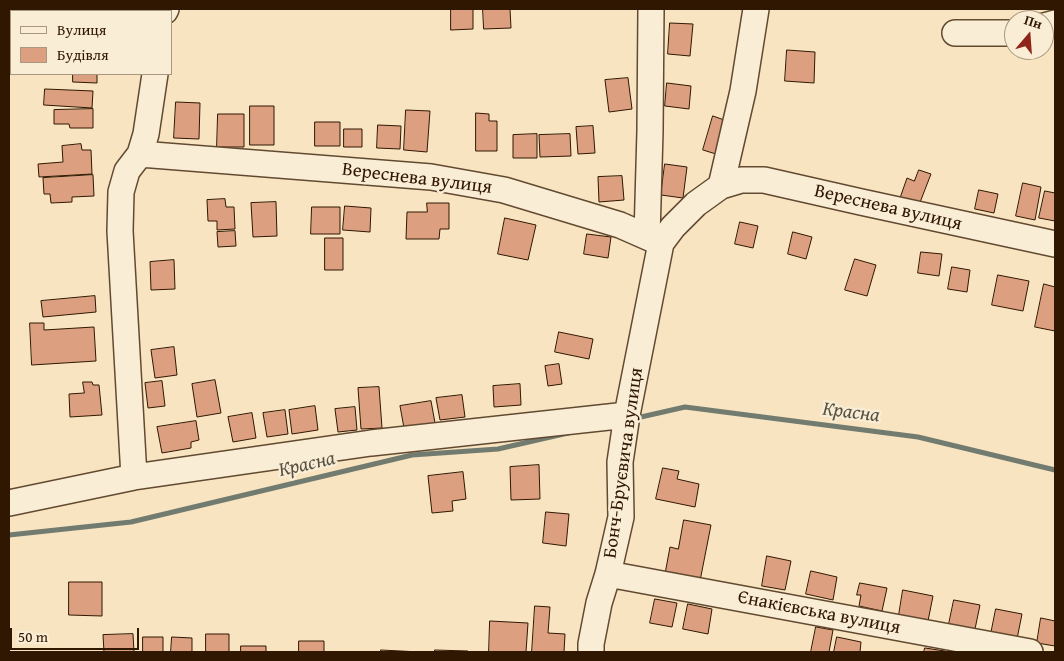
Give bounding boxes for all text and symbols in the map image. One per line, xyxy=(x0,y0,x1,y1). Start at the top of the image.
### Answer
text: Пн xyxy=(1022,9,1045,34)
legend xyxy=(10,10,172,75)
north arrow xyxy=(1004,10,1054,60)
text: Вулиця xyxy=(57,19,106,40)
text: Будівля xyxy=(57,44,109,65)
street label: Вереснева вулиця xyxy=(341,158,493,200)
street label: Вереснева вулиця xyxy=(812,180,964,236)
street label: Бонч-Бруєвича вулиця xyxy=(599,366,649,560)
water label: Красна xyxy=(821,398,881,428)
water label: Красна xyxy=(276,447,338,483)
street label: Єнакієвська вулиця xyxy=(736,586,902,640)
scale bar xyxy=(12,618,141,650)
text: 50 m xyxy=(18,626,48,647)

